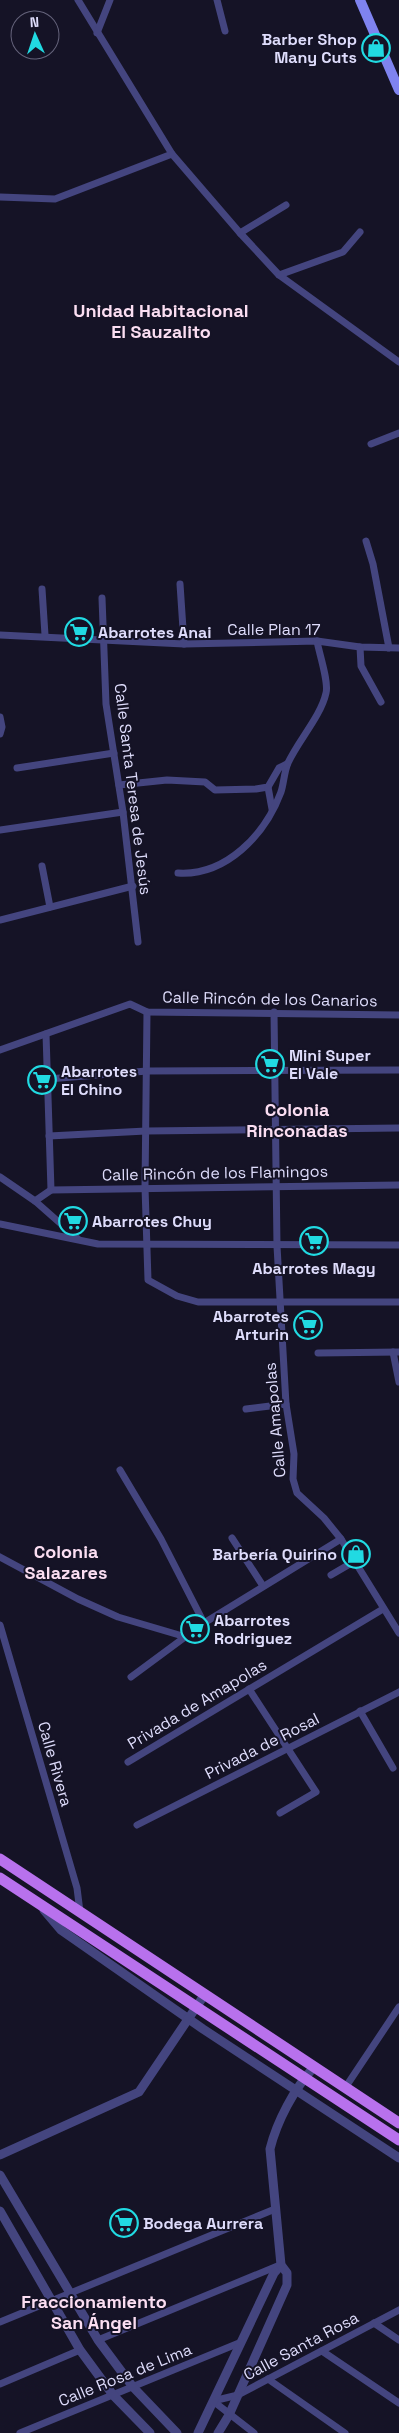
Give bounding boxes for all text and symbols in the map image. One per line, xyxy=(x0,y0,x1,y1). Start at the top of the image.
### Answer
north arrow xyxy=(10,10,60,60)
text: N xyxy=(29,13,39,31)
place label: Barber Shop Many Cuts xyxy=(261,29,357,68)
shop icon: Barber Shop Many Cuts xyxy=(361,33,391,63)
district label: Unidad Habitacional El Sauzalito xyxy=(73,299,249,343)
supermarket icon: Abarrotes Anai xyxy=(64,617,94,647)
street label: Calle Plan 17 xyxy=(227,619,321,640)
place label: Abarrotes Anai xyxy=(98,622,212,643)
street label: Calle Santa Teresa de Jesús xyxy=(110,682,156,896)
street label: Calle Rincón de los Canarios xyxy=(162,987,378,1011)
place label: Mini Super El Vale xyxy=(289,1045,371,1084)
supermarket icon: Mini Super El Vale xyxy=(255,1049,285,1079)
place label: Abarrotes El Chino xyxy=(61,1061,137,1100)
supermarket icon: Abarrotes El Chino xyxy=(27,1065,57,1095)
district label: Colonia Rinconadas xyxy=(246,1098,348,1142)
street label: Calle Rincón de los Flamingos xyxy=(102,1161,328,1185)
supermarket icon: Abarrotes Chuy xyxy=(58,1206,88,1236)
place label: Abarrotes Chuy xyxy=(92,1211,212,1232)
supermarket icon: Abarrotes Magy xyxy=(299,1226,329,1256)
place label: Abarrotes Magy xyxy=(252,1258,376,1279)
place label: Abarrotes Arturin xyxy=(213,1306,289,1345)
supermarket icon: Abarrotes Arturin xyxy=(293,1310,323,1340)
street label: Calle Amapolas xyxy=(260,1362,290,1478)
shop icon: Barbería Quirino xyxy=(341,1539,371,1569)
district label: Colonia Salazares xyxy=(25,1540,107,1584)
place label: Barbería Quirino xyxy=(212,1544,337,1565)
place label: Abarrotes Rodriguez xyxy=(214,1610,292,1649)
supermarket icon: Abarrotes Rodriguez xyxy=(180,1614,210,1644)
street label: Privada de Amapolas xyxy=(123,1654,271,1754)
street label: Privada de Rosal xyxy=(201,1708,323,1784)
street label: Calle Rivera xyxy=(33,1719,77,1809)
supermarket icon: Bodega Aurrera xyxy=(109,2208,139,2238)
place label: Bodega Aurrera xyxy=(143,2213,263,2234)
district label: Fraccionamiento San Ángel xyxy=(21,2290,167,2334)
street label: Calle Santa Rosa xyxy=(240,2307,362,2385)
street label: Calle Rosa de Lima xyxy=(55,2339,195,2411)

